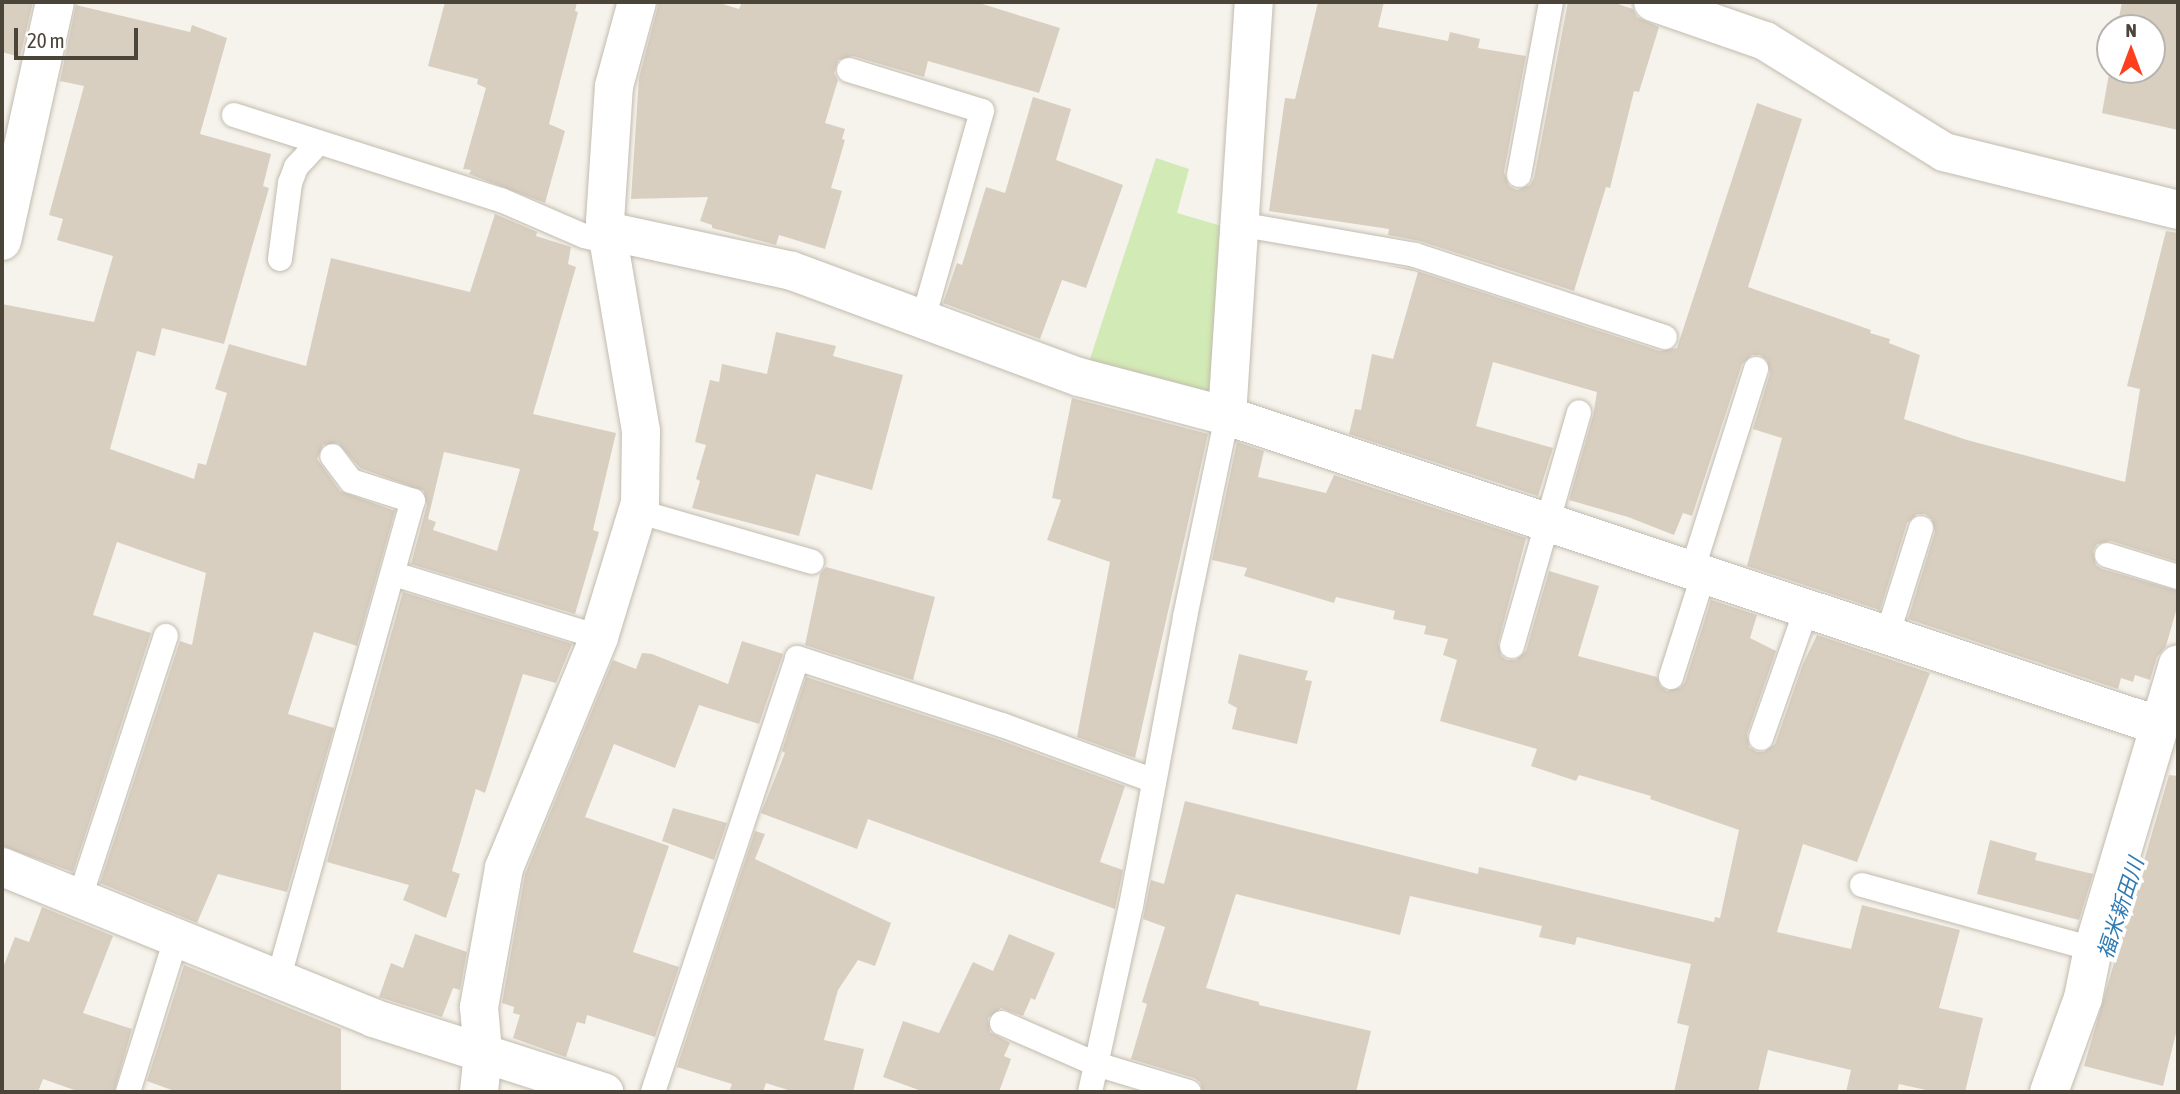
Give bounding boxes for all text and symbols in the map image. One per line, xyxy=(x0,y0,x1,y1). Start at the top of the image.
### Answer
scale bar xyxy=(18,14,142,58)
north arrow xyxy=(2096,14,2166,84)
text: N xyxy=(2125,19,2137,41)
text: 20 m xyxy=(27,28,65,52)
water label: 福米新田川 xyxy=(2092,854,2148,962)

